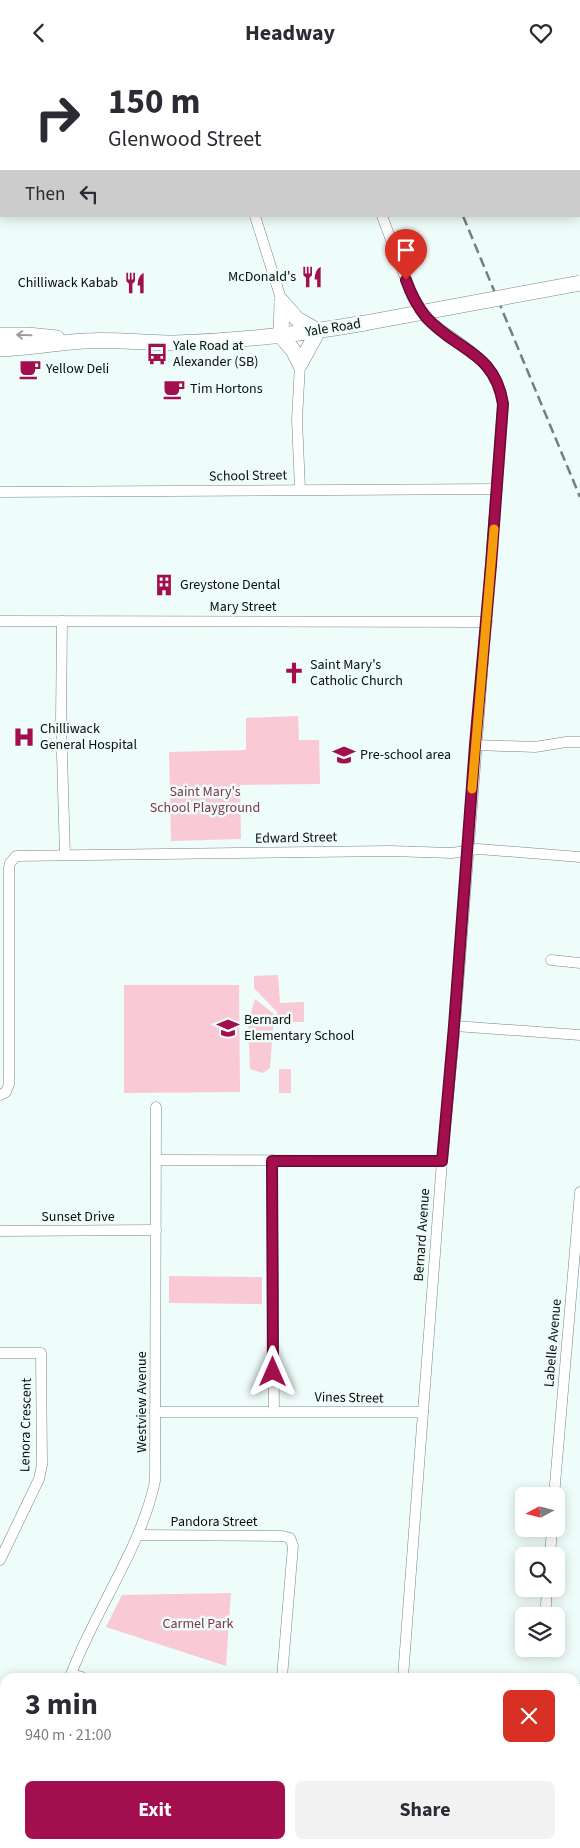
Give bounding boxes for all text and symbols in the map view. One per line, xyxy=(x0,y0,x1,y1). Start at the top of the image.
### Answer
text: Headway xyxy=(245,17,335,49)
icon: back xyxy=(25,19,53,47)
icon: heart xyxy=(527,19,555,47)
text: 150 m xyxy=(108,77,200,127)
icon: right xyxy=(25,85,90,150)
text: Glenwood Street xyxy=(108,123,261,155)
icon: left xyxy=(75,180,103,208)
text: Then xyxy=(25,181,65,208)
pin xyxy=(385,229,427,280)
icon: arrive xyxy=(392,236,420,264)
restaurant icon: McDonald's xyxy=(299,264,325,290)
place label: McDonald's xyxy=(228,267,296,287)
restaurant icon: Chilliwack Kabab xyxy=(122,270,148,296)
place label: Chilliwack Kabab xyxy=(18,273,118,293)
street label: Yale Road xyxy=(303,314,362,342)
one-way arrow xyxy=(17,331,33,340)
place label: Yale Road at Alexander (SB) xyxy=(172,336,258,372)
bus stop icon: Yale Road at Alexander (SB) xyxy=(144,341,170,367)
cafe icon: Yellow Deli xyxy=(17,356,43,382)
place label: Yellow Deli xyxy=(45,359,109,379)
cafe icon: Tim Hortons xyxy=(161,376,187,402)
place label: Tim Hortons xyxy=(190,379,263,399)
street label: School Street xyxy=(209,465,287,487)
building icon: Greystone Dental xyxy=(151,572,177,598)
place label: Greystone Dental xyxy=(180,575,281,595)
street label: Mary Street xyxy=(210,597,277,617)
place label: Saint Mary's Catholic Church xyxy=(310,655,403,691)
church icon: Saint Mary's Catholic Church xyxy=(281,660,307,686)
place label: Chilliwack General Hospital xyxy=(40,719,137,755)
hospital icon: Chilliwack General Hospital xyxy=(11,724,37,750)
school or university icon: Pre-school area xyxy=(331,742,357,768)
place label: Pre-school area xyxy=(360,745,451,765)
park label: Saint Mary's School Playground xyxy=(150,782,260,818)
street label: Edward Street xyxy=(255,827,338,849)
place label: Bernard Elementary School xyxy=(244,1010,355,1046)
school or university icon: Bernard Elementary School xyxy=(215,1015,241,1041)
street label: Bernard Avenue xyxy=(409,1188,435,1282)
street label: Sunset Drive xyxy=(41,1207,115,1227)
street label: Labelle Avenue xyxy=(539,1298,567,1388)
position arrow xyxy=(246,1345,298,1397)
street label: Westview Avenue xyxy=(132,1351,152,1453)
street label: Lenora Crescent xyxy=(15,1377,37,1472)
street label: Vines Street xyxy=(314,1387,384,1409)
north arrow xyxy=(515,1487,565,1537)
map controls xyxy=(515,1487,565,1657)
street label: Pandora Street xyxy=(171,1512,258,1532)
button: search xyxy=(515,1547,565,1597)
button: layers xyxy=(515,1607,565,1657)
park label: Carmel Park xyxy=(163,1614,234,1634)
text: 3 min xyxy=(25,1683,98,1726)
button: close xyxy=(503,1690,555,1742)
text: 940 m · 21:00 xyxy=(25,1724,112,1746)
button: Exit xyxy=(25,1781,285,1839)
button: Share xyxy=(295,1781,555,1839)

